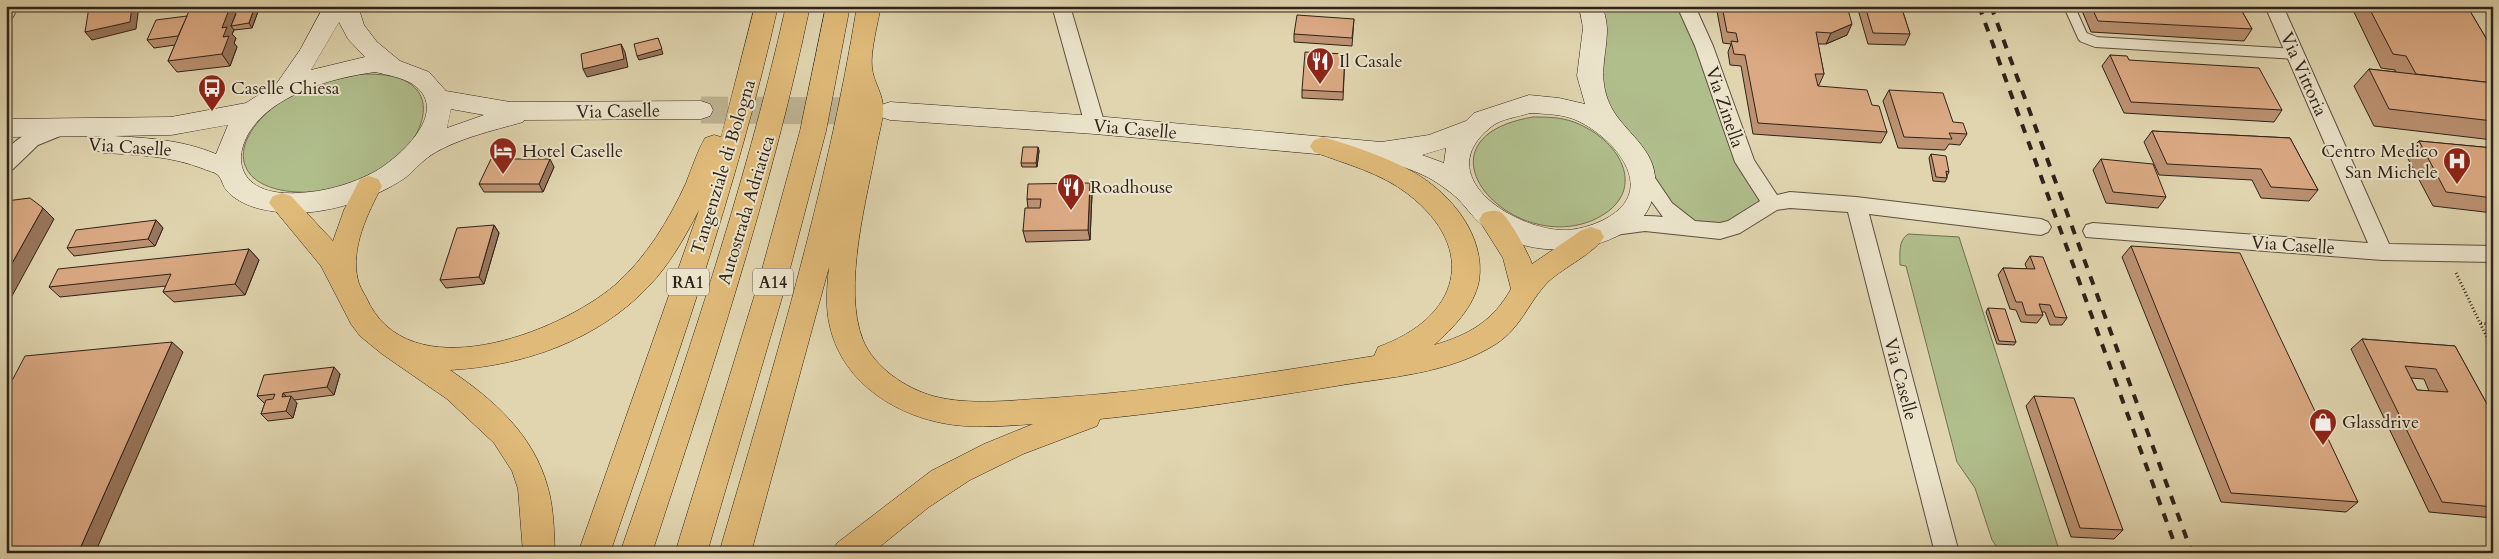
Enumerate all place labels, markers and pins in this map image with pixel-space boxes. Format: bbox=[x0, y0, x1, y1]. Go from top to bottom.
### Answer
restaurant icon: Il Casale bbox=[1305, 46, 1335, 85]
place label: Il Casale bbox=[1339, 49, 1403, 74]
bus stop icon: Caselle Chiesa bbox=[197, 73, 227, 112]
place label: Caselle Chiesa bbox=[231, 76, 340, 101]
hotel icon: Hotel Caselle bbox=[488, 136, 518, 175]
place label: Hotel Caselle bbox=[522, 139, 623, 164]
place label: Centro Medico San Michele bbox=[2321, 139, 2438, 185]
hospital icon: Centro Medico San Michele bbox=[2442, 146, 2472, 185]
restaurant icon: Roadhouse bbox=[1056, 172, 1086, 211]
place label: Roadhouse bbox=[1090, 175, 1173, 200]
shop icon: Glassdrive bbox=[2308, 407, 2338, 446]
place label: Glassdrive bbox=[2342, 410, 2419, 435]

